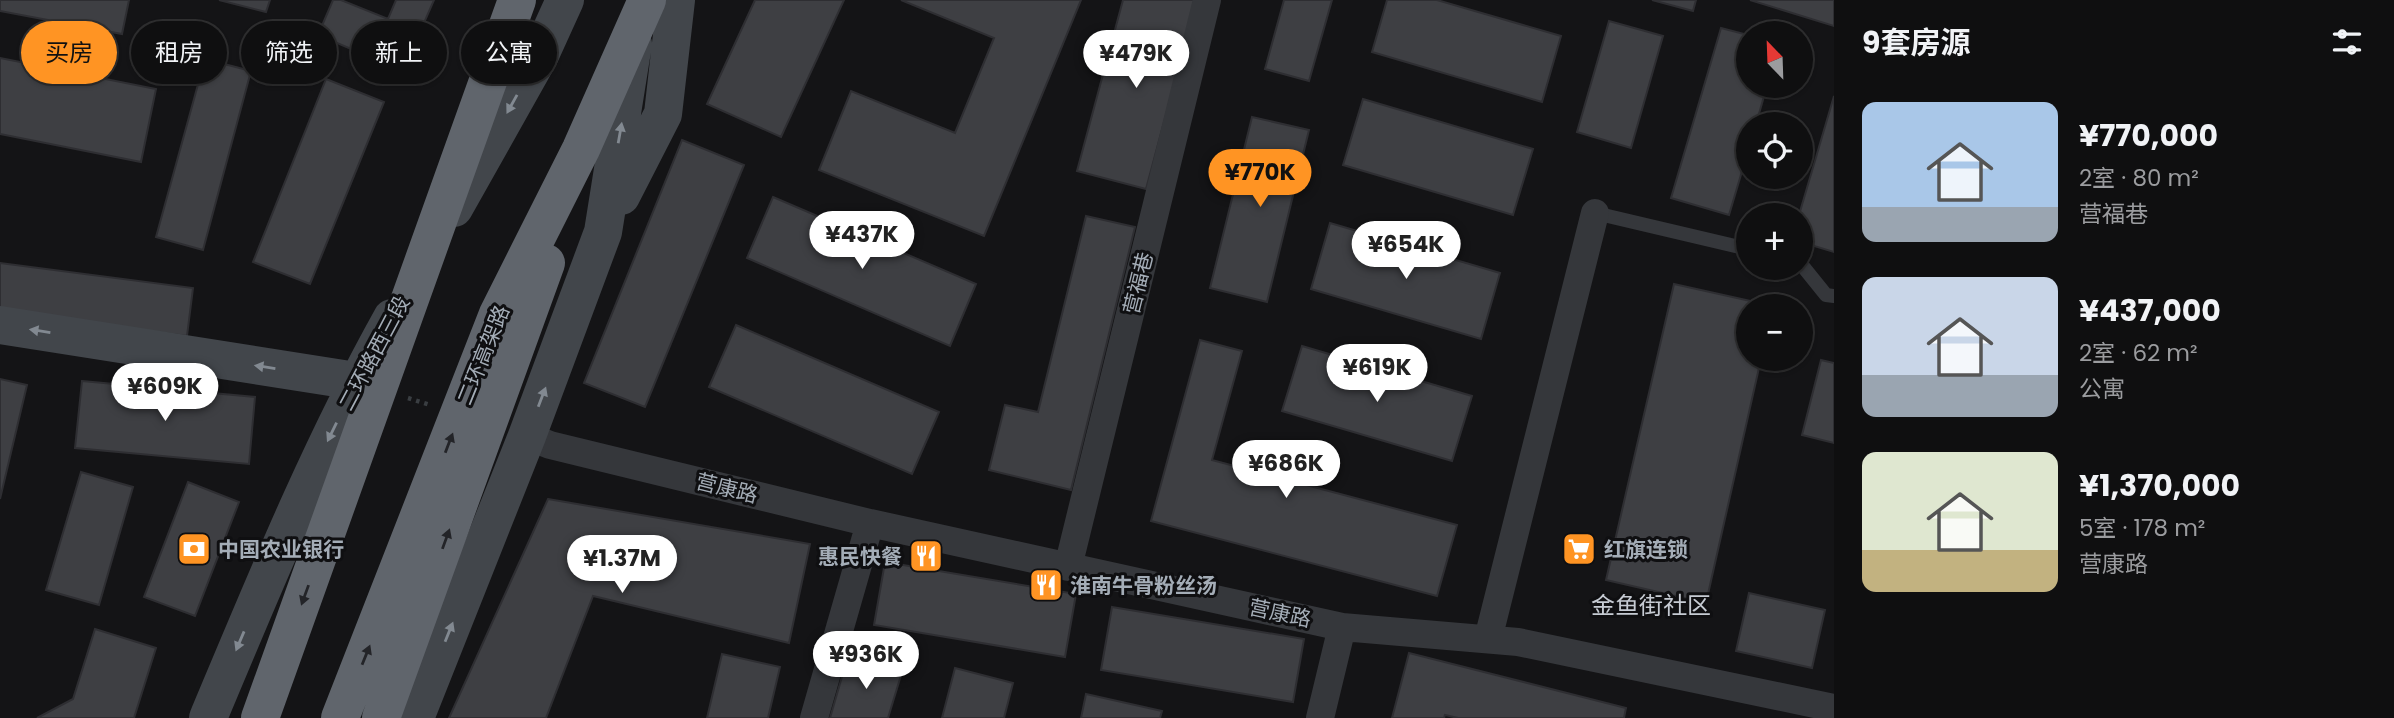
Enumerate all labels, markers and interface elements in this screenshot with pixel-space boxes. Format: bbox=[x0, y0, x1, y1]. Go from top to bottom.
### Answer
chip: 买房 bbox=[21, 21, 117, 84]
chip: 租房 bbox=[131, 21, 227, 84]
chip: 筛选 bbox=[241, 21, 337, 84]
chip: 新上 bbox=[351, 21, 447, 84]
chip: 公寓 bbox=[461, 21, 557, 84]
north arrow bbox=[1736, 21, 1813, 98]
map controls bbox=[1736, 21, 1813, 371]
text: 9套房源 bbox=[1862, 21, 1970, 64]
icon: filters bbox=[2328, 23, 2366, 61]
pin: ¥479K bbox=[1087, 31, 1185, 90]
text: ¥479K bbox=[1099, 37, 1173, 69]
one-way arrow bbox=[506, 95, 518, 114]
button: locate bbox=[1736, 112, 1813, 189]
text: ¥770,000 bbox=[2079, 114, 2218, 157]
one-way arrow bbox=[615, 122, 626, 144]
icon: home bbox=[1918, 130, 2002, 214]
pin: ¥770K bbox=[1211, 150, 1309, 209]
text: ¥770K bbox=[1224, 156, 1296, 188]
text: 2室 · 80 m² bbox=[2079, 162, 2199, 194]
text: 营福巷 bbox=[2079, 198, 2148, 230]
button: + bbox=[1736, 203, 1813, 280]
pin: ¥437K bbox=[813, 212, 911, 271]
text: ¥437K bbox=[825, 218, 899, 250]
pin: ¥654K bbox=[1357, 222, 1455, 281]
text: ¥654K bbox=[1368, 228, 1444, 260]
street label: 营福巷 bbox=[1116, 249, 1160, 317]
text: ¥437,000 bbox=[2079, 289, 2221, 332]
street label: 二环路西三段 bbox=[332, 291, 416, 415]
button: − bbox=[1736, 294, 1813, 371]
street label: 二环高架路 bbox=[450, 301, 516, 409]
icon: home bbox=[1918, 305, 2002, 389]
one-way arrow bbox=[29, 325, 51, 336]
text: 2室 · 62 m² bbox=[2079, 337, 2198, 369]
pin: ¥619K bbox=[1328, 344, 1426, 404]
text: ¥619K bbox=[1343, 351, 1411, 383]
one-way arrow bbox=[254, 361, 276, 372]
pin: ¥609K bbox=[116, 364, 214, 423]
text: ¥609K bbox=[127, 370, 203, 402]
text: 公寓 bbox=[2079, 373, 2125, 405]
one-way arrow bbox=[536, 387, 547, 408]
one-way arrow bbox=[326, 422, 337, 442]
one-way arrow bbox=[443, 432, 454, 453]
pin: ¥686K bbox=[1237, 440, 1335, 500]
text: ¥686K bbox=[1248, 447, 1324, 479]
text: ¥1,370,000 bbox=[2079, 464, 2240, 507]
street label: 营康路 bbox=[693, 466, 761, 510]
icon: home bbox=[1918, 480, 2002, 564]
text: 5室 · 178 m² bbox=[2079, 512, 2205, 544]
one-way arrow bbox=[441, 528, 452, 549]
bank icon: 中国农业银行 bbox=[175, 530, 213, 568]
supermarket icon: 红旗连锁 bbox=[1560, 530, 1598, 568]
place label: 中国农业银行 bbox=[218, 535, 344, 564]
place label: 红旗连锁 bbox=[1604, 535, 1688, 564]
pin: ¥1.37M bbox=[565, 536, 679, 595]
restaurant icon: 惠民快餐 bbox=[907, 537, 945, 575]
text: ¥1.37M bbox=[583, 542, 661, 574]
place label: 惠民快餐 bbox=[818, 542, 902, 571]
text: 营康路 bbox=[2079, 548, 2148, 580]
restaurant icon: 淮南牛骨粉丝汤 bbox=[1027, 566, 1065, 604]
place label: 淮南牛骨粉丝汤 bbox=[1070, 571, 1217, 600]
one-way arrow bbox=[299, 584, 310, 605]
district label: 金鱼街社区 bbox=[1591, 589, 1711, 622]
street label: 营康路 bbox=[1246, 592, 1314, 634]
one-way arrow bbox=[444, 621, 455, 642]
one-way arrow bbox=[235, 630, 246, 651]
pin: ¥936K bbox=[817, 632, 915, 691]
text: ¥936K bbox=[829, 638, 903, 670]
one-way arrow bbox=[361, 644, 372, 665]

